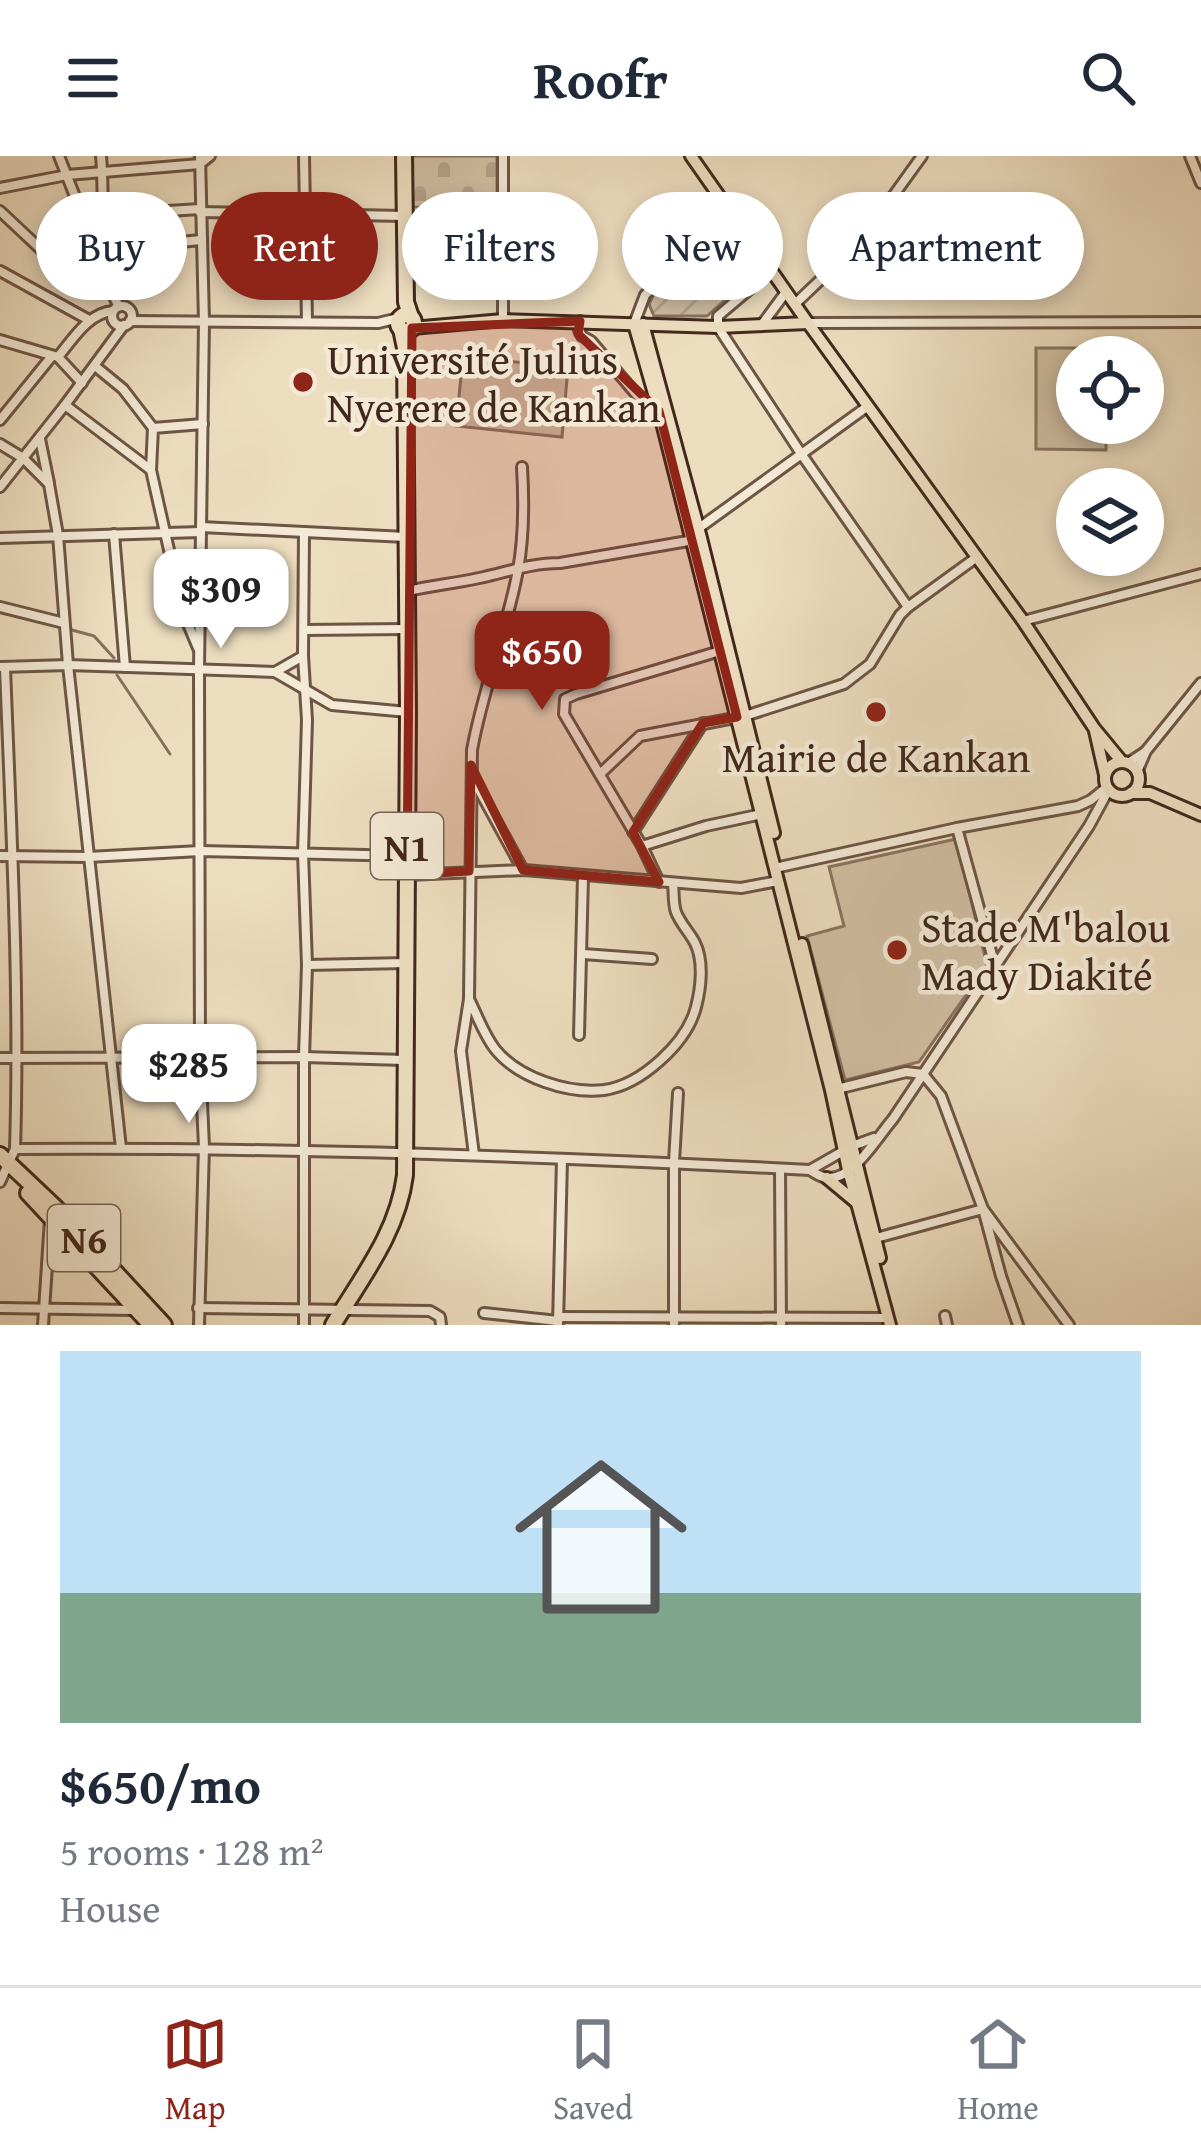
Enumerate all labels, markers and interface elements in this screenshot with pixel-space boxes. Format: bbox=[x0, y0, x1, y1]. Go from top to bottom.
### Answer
text: Roofr bbox=[533, 39, 668, 118]
icon: menu bbox=[60, 45, 126, 111]
icon: search bbox=[1075, 45, 1141, 111]
chip: Buy bbox=[36, 192, 187, 300]
chip: Rent bbox=[211, 192, 378, 300]
chip: Filters bbox=[402, 192, 598, 300]
chip: New bbox=[622, 192, 783, 300]
chip: Apartment bbox=[807, 192, 1084, 300]
place label: Université Julius Nyerere de Kankan bbox=[327, 328, 661, 437]
map controls bbox=[1056, 336, 1164, 576]
button: locate bbox=[1056, 336, 1164, 444]
marker: Université Julius Nyerere de Kankan bbox=[290, 369, 316, 395]
button: layers bbox=[1056, 468, 1164, 576]
pin: $309 bbox=[150, 549, 292, 651]
text: $309 bbox=[181, 559, 261, 616]
pin: $650 bbox=[471, 611, 613, 713]
text: $650 bbox=[502, 621, 582, 678]
marker: Mairie de Kankan bbox=[863, 699, 889, 725]
place label: Mairie de Kankan bbox=[722, 726, 1031, 787]
road number: N1 bbox=[371, 813, 443, 879]
place label: Stade M'balou Mady Diakité bbox=[921, 896, 1171, 1005]
marker: Stade M'balou Mady Diakité bbox=[884, 937, 910, 963]
pin: $285 bbox=[118, 1024, 260, 1126]
text: $285 bbox=[149, 1034, 229, 1091]
road number: N6 bbox=[48, 1205, 120, 1271]
icon: home bbox=[493, 1429, 709, 1645]
text: $650/mo bbox=[60, 1747, 261, 1822]
text: 5 rooms · 128 m² bbox=[60, 1822, 324, 1879]
text: House bbox=[60, 1879, 161, 1936]
tab: Map bbox=[162, 2011, 228, 2131]
tab: Saved bbox=[553, 2011, 633, 2131]
tab: Home bbox=[957, 2011, 1039, 2131]

